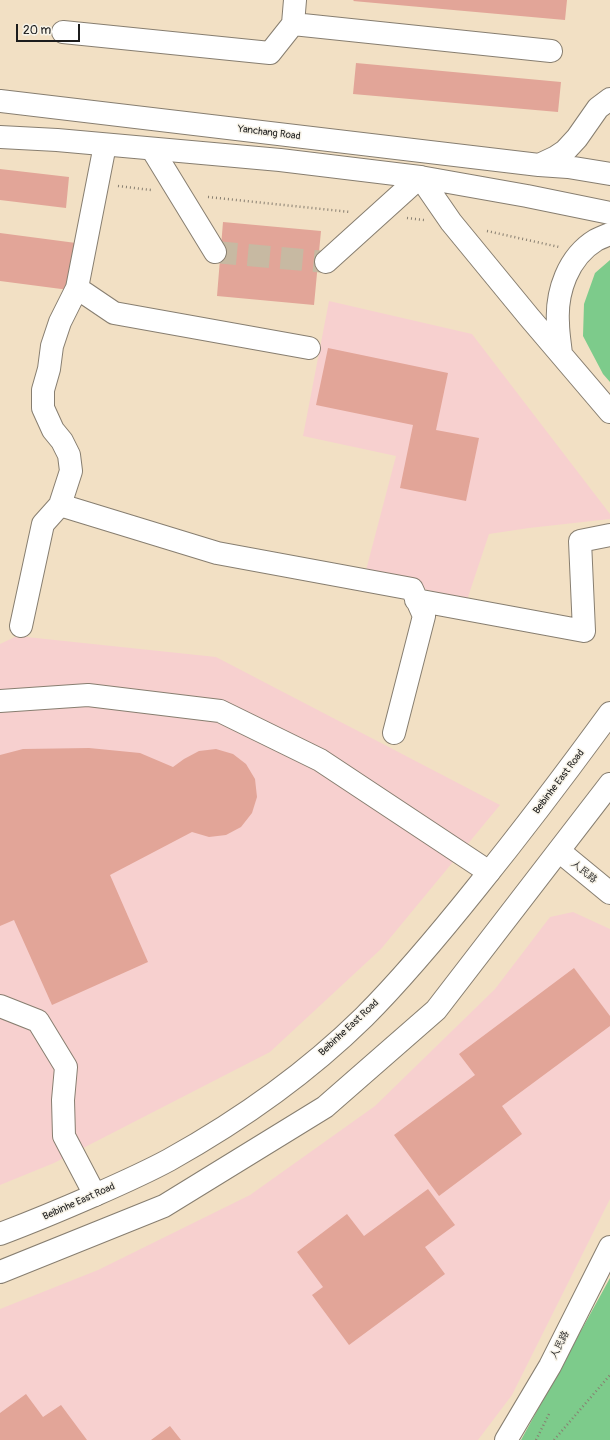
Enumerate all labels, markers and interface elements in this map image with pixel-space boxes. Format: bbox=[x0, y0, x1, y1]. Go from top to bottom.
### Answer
scale bar bbox=[18, 16, 82, 42]
text: 20 m bbox=[23, 23, 51, 38]
street label: Yanchang Road bbox=[237, 123, 301, 143]
street label: Beibinhe East Road bbox=[531, 747, 587, 817]
street label: 人民路 bbox=[569, 858, 599, 886]
street label: Beibinhe East Road bbox=[317, 997, 381, 1059]
street label: Beibinhe East Road bbox=[41, 1181, 117, 1223]
street label: 人民路 bbox=[548, 1329, 572, 1361]

